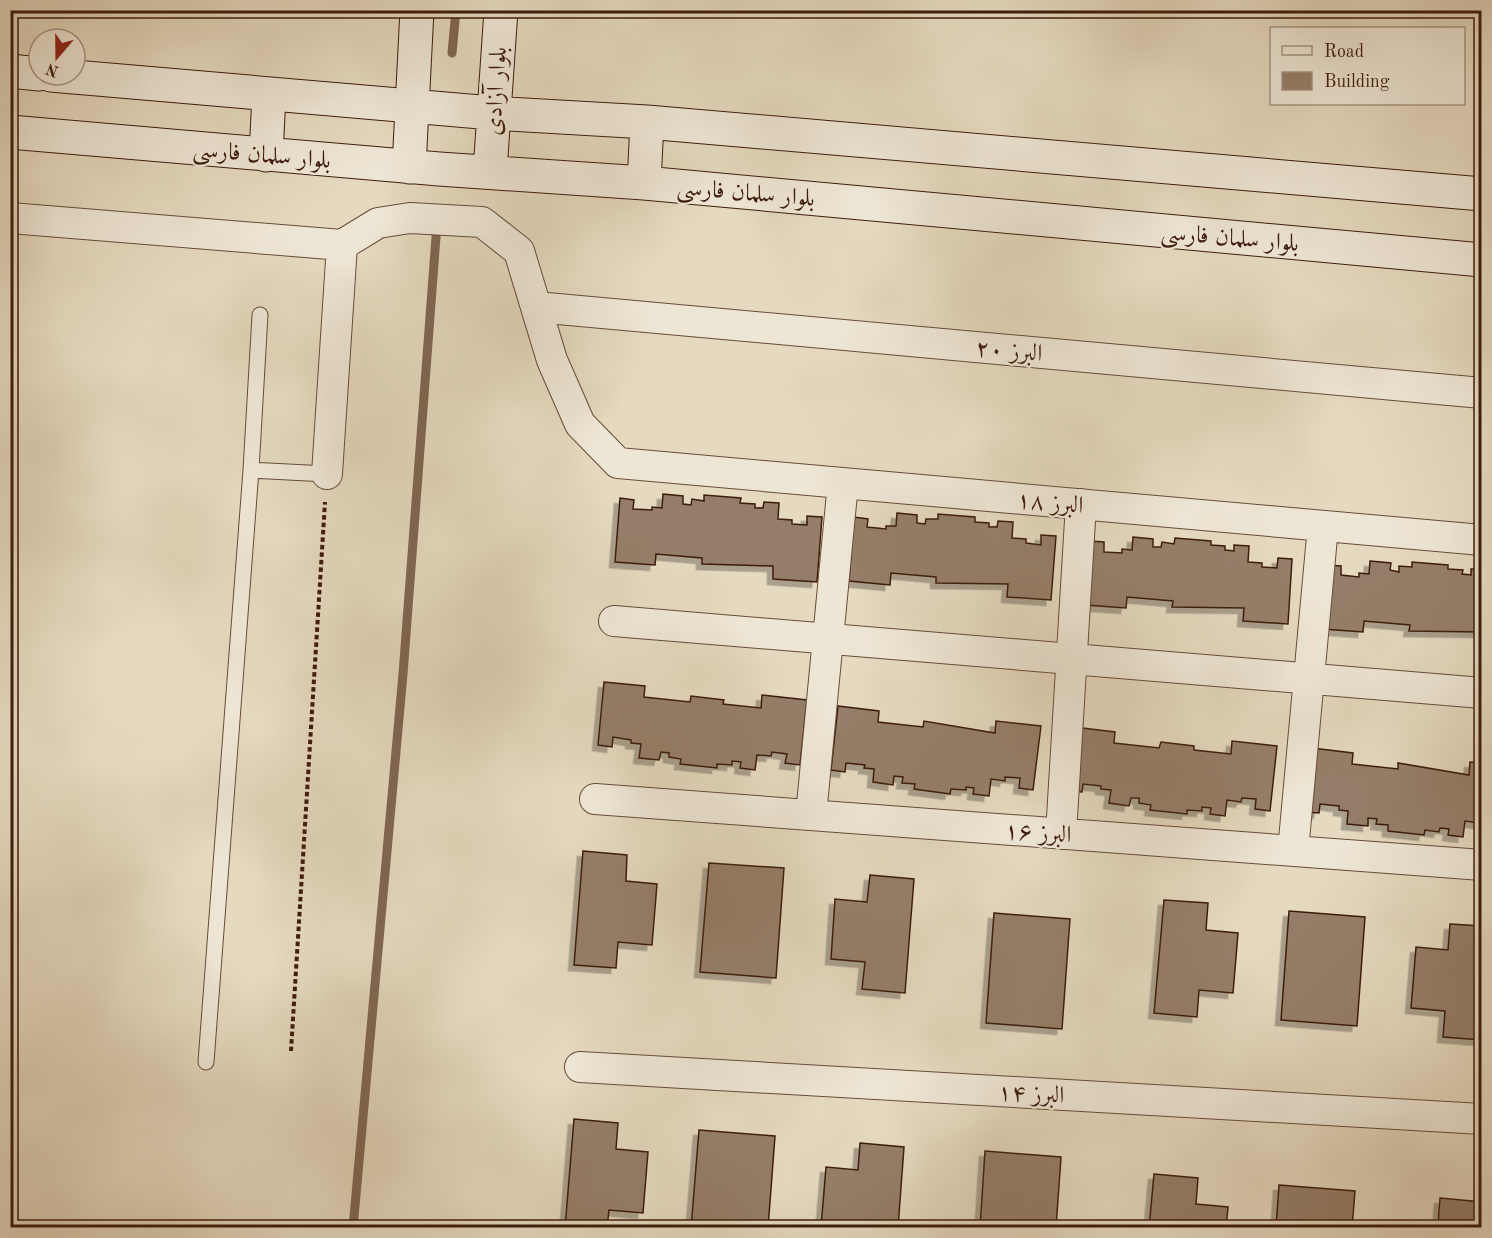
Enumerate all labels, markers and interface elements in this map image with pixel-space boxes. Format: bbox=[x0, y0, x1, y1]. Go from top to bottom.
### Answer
north arrow bbox=[27, 27, 87, 87]
legend bbox=[1270, 27, 1465, 105]
text: Road bbox=[1324, 43, 1364, 61]
street label: بلوار آزادی bbox=[478, 46, 513, 136]
text: N bbox=[43, 59, 61, 79]
text: Building bbox=[1324, 73, 1390, 91]
street label: بلوار سلمان فارسی bbox=[191, 138, 332, 177]
street label: بلوار سلمان فارسی bbox=[675, 176, 816, 215]
street label: بلوار سلمان فارسی bbox=[1159, 221, 1300, 260]
street label: البرز ۲۰ bbox=[974, 337, 1043, 368]
street label: البرز ۱۸ bbox=[1015, 489, 1084, 520]
street label: البرز ۱۶ bbox=[1004, 820, 1072, 849]
street label: البرز ۱۴ bbox=[997, 1081, 1065, 1110]

